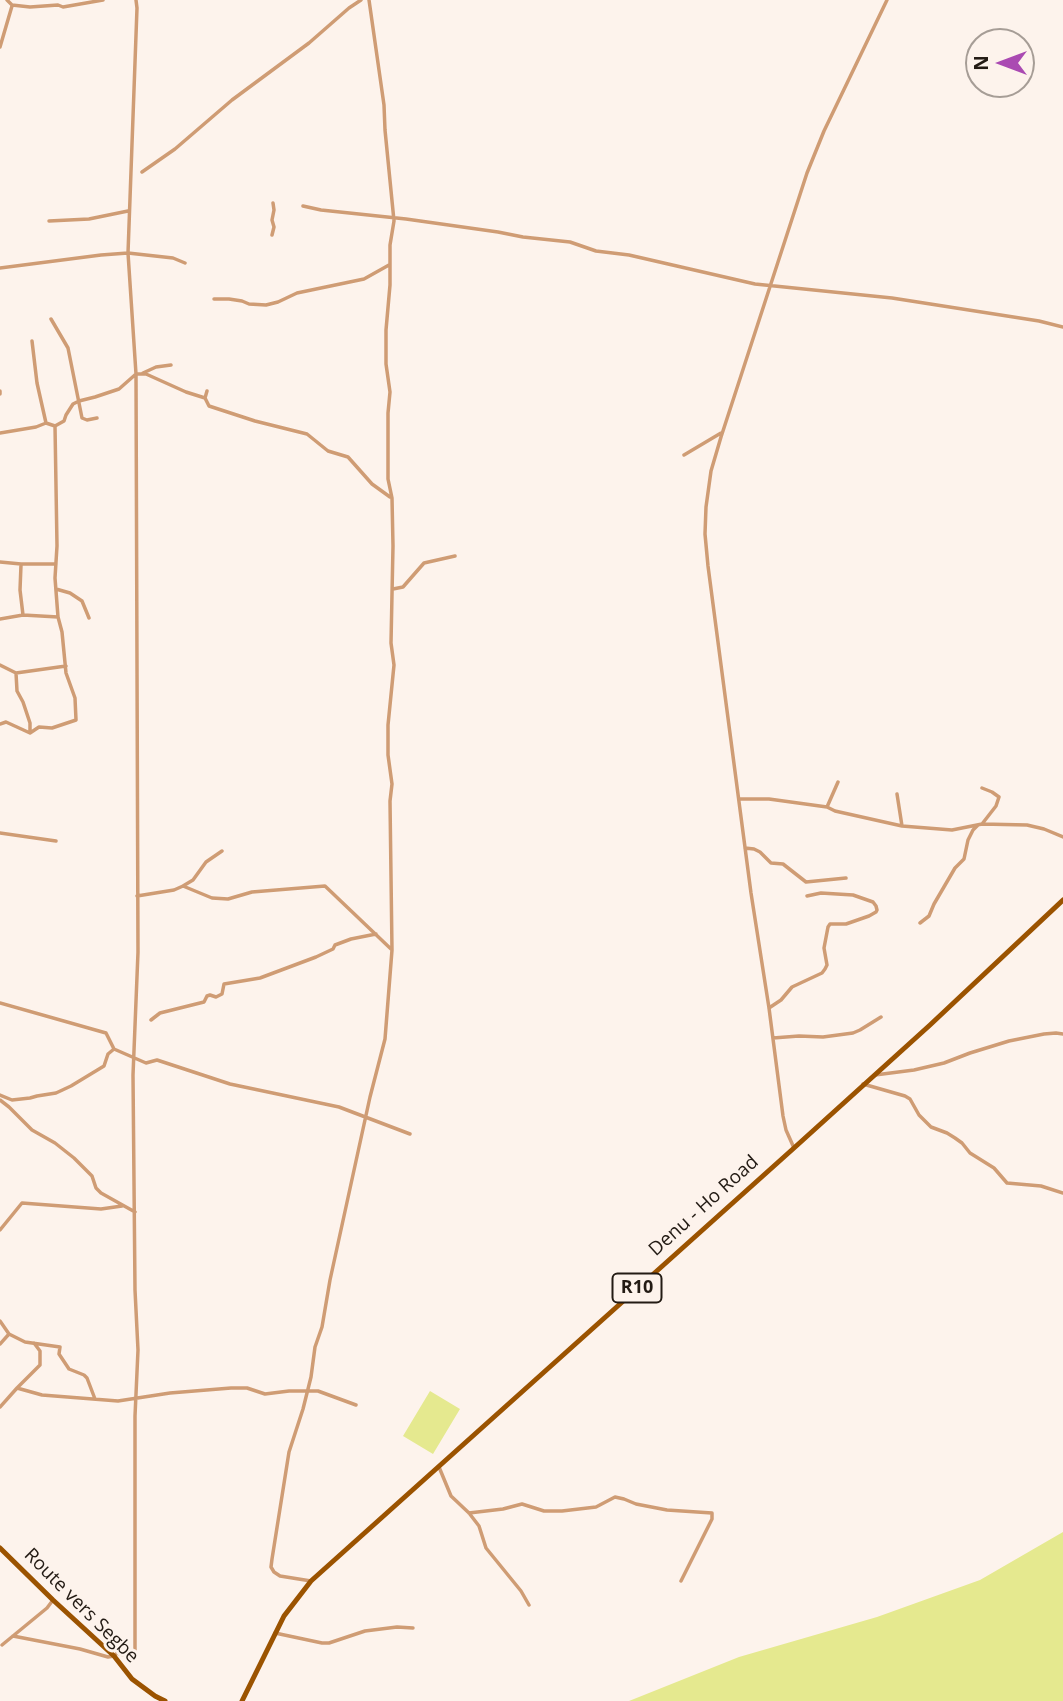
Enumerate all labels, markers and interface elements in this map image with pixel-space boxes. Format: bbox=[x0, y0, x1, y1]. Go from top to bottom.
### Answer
north arrow bbox=[965, 28, 1035, 98]
text: N bbox=[968, 55, 994, 71]
street label: Denu - Ho Road bbox=[645, 1151, 763, 1261]
road number: R10 bbox=[612, 1274, 662, 1302]
street label: Route vers Segbe bbox=[19, 1544, 143, 1668]

